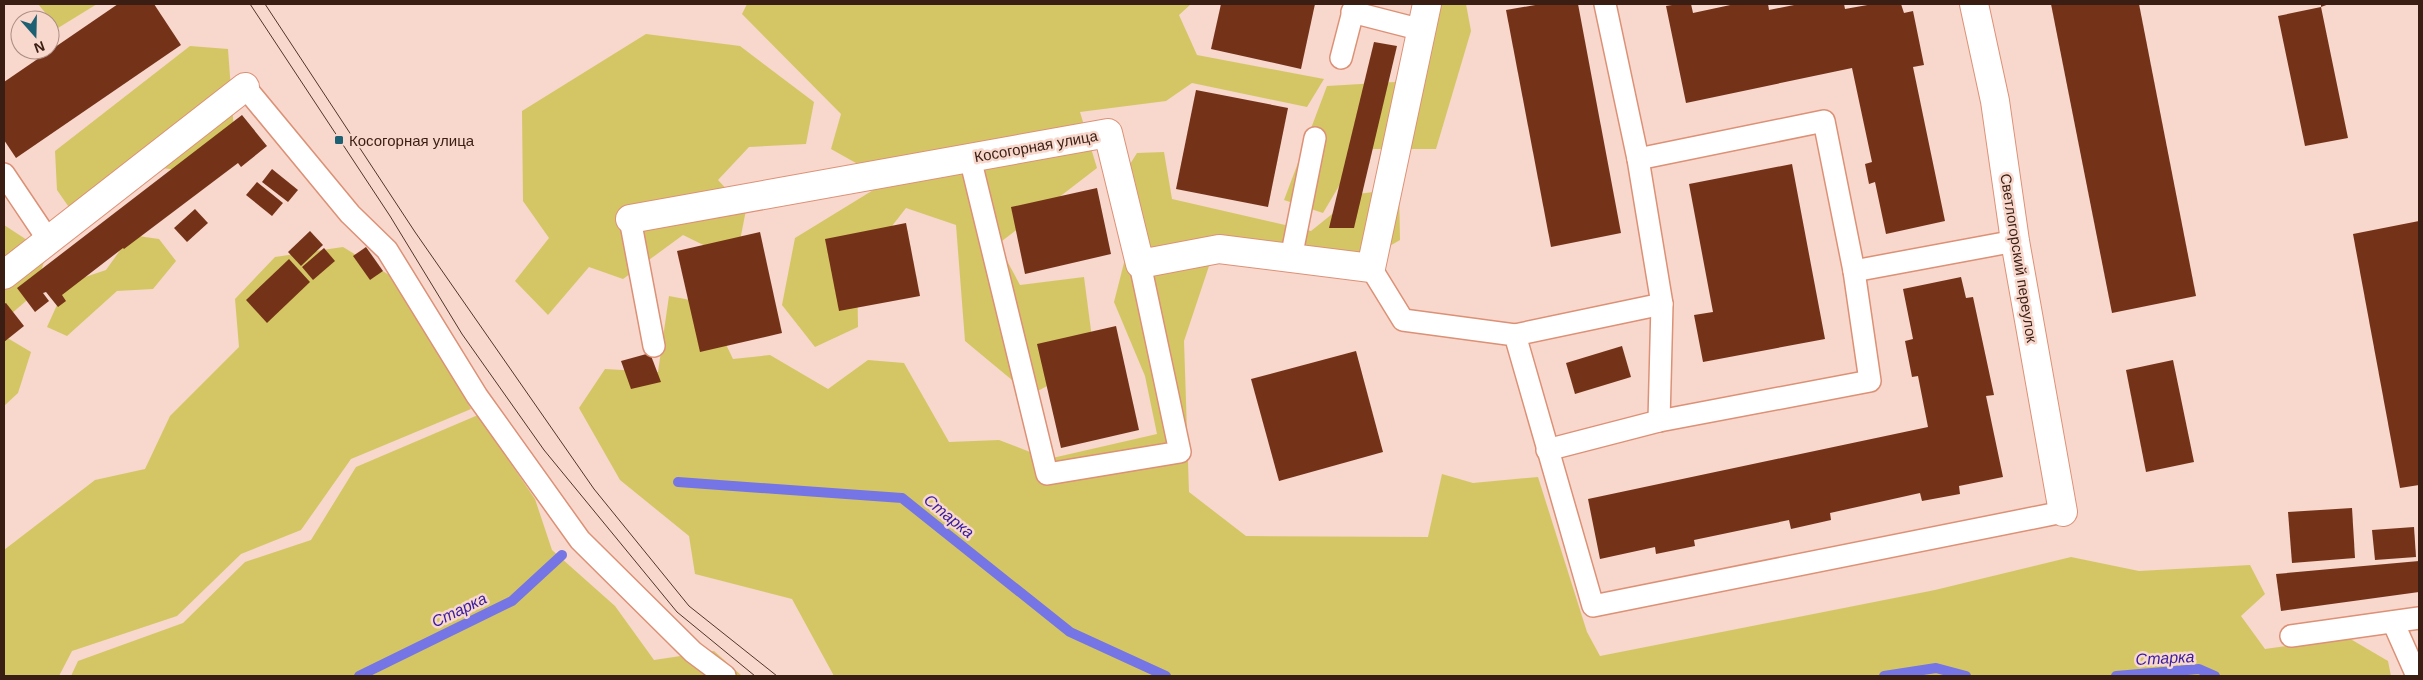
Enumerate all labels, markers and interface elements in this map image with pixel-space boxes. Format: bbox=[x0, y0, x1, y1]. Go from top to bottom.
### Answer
north arrow bbox=[10, 10, 60, 60]
text: N bbox=[32, 38, 47, 56]
street label: Косогорная улица bbox=[973, 127, 1100, 165]
place label: Косогорная улица bbox=[349, 132, 475, 149]
marker: Косогорная улица bbox=[333, 134, 345, 146]
street label: Светлогорский переулок bbox=[1997, 172, 2041, 344]
water label: Старка bbox=[921, 491, 977, 541]
water label: Старка bbox=[429, 589, 489, 631]
water label: Старка bbox=[2135, 648, 2195, 668]

